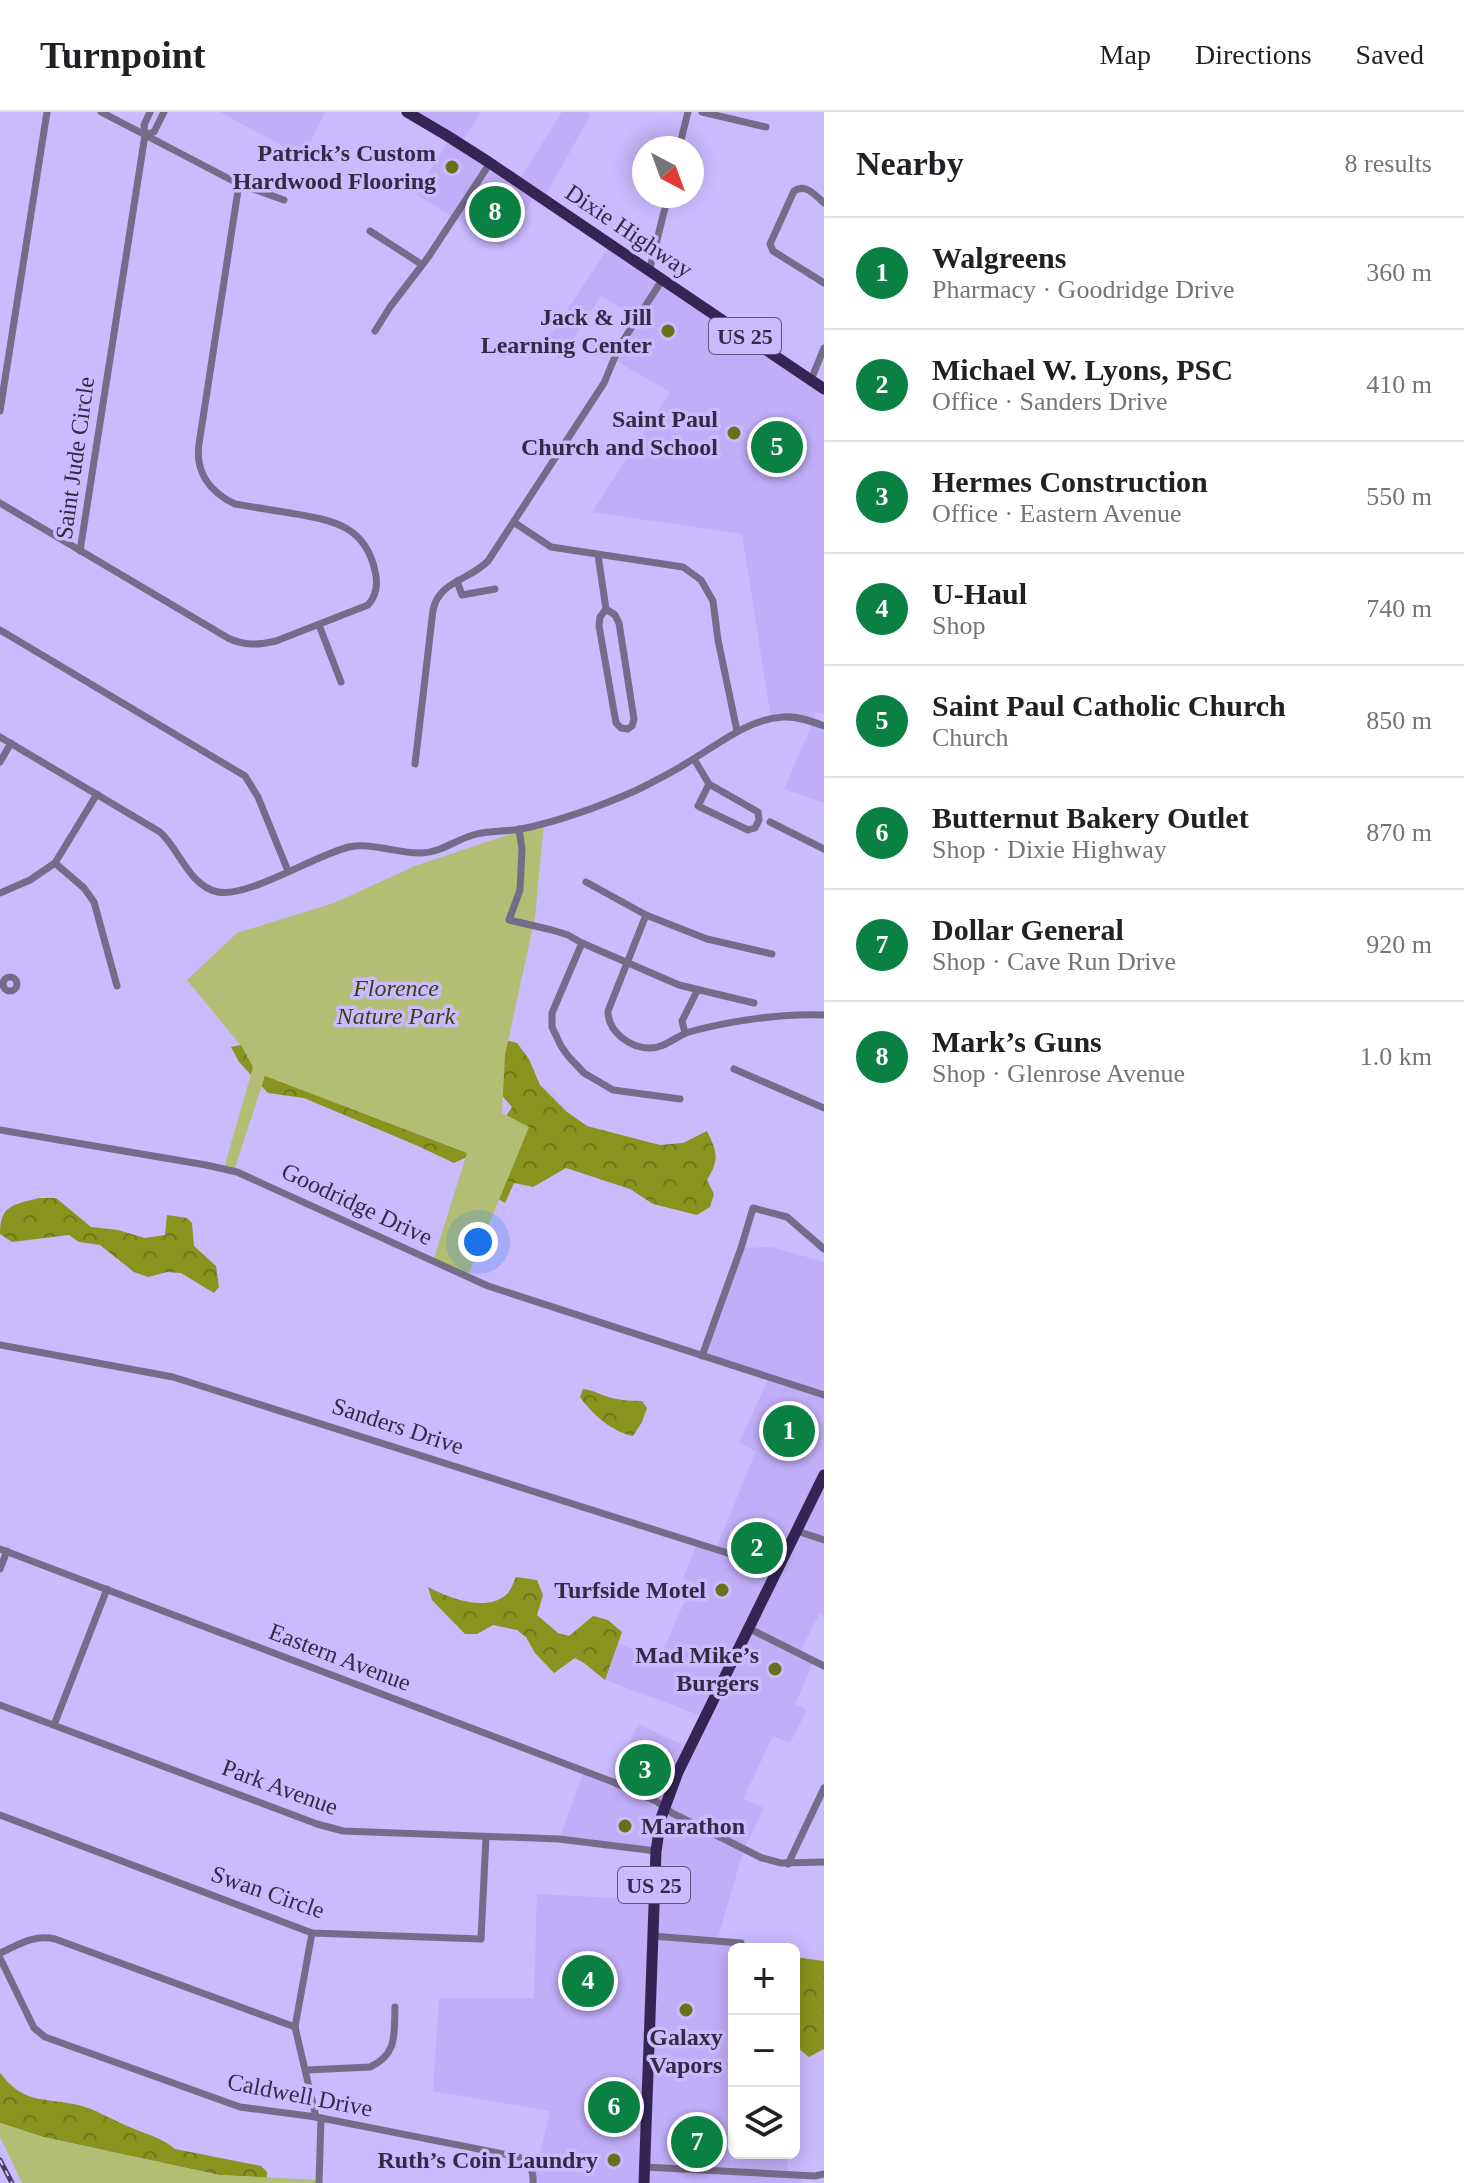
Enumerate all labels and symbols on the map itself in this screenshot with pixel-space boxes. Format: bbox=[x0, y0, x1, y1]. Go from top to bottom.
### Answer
north arrow bbox=[632, 136, 704, 208]
place label: Patrick’s Custom Hardwood Flooring bbox=[233, 140, 436, 194]
marker: Patrick’s Custom Hardwood Flooring bbox=[443, 158, 461, 176]
street label: Dixie Highway bbox=[561, 179, 697, 283]
pin: 8 bbox=[469, 182, 521, 242]
place label: Jack & Jill Learning Center bbox=[481, 304, 652, 358]
road number: US 25 bbox=[709, 318, 781, 354]
marker: Jack & Jill Learning Center bbox=[659, 322, 677, 340]
street label: Saint Jude Circle bbox=[51, 375, 99, 541]
place label: Saint Paul Church and School bbox=[521, 406, 718, 460]
pin: 5 bbox=[751, 417, 803, 477]
marker: Saint Paul Church and School bbox=[725, 424, 743, 442]
park label: Florence Nature Park bbox=[336, 975, 456, 1029]
street label: Goodridge Drive bbox=[278, 1158, 436, 1250]
your location bbox=[458, 1222, 498, 1262]
street label: Sanders Drive bbox=[329, 1393, 467, 1459]
pin: 1 bbox=[763, 1401, 815, 1461]
pin: 2 bbox=[731, 1518, 783, 1578]
place label: Turfside Motel bbox=[554, 1577, 706, 1603]
marker: Turfside Motel bbox=[713, 1581, 731, 1599]
street label: Eastern Avenue bbox=[266, 1618, 414, 1696]
place label: Mad Mike’s Burgers bbox=[635, 1642, 759, 1696]
marker: Mad Mike’s Burgers bbox=[766, 1660, 784, 1678]
pin: 3 bbox=[619, 1740, 671, 1800]
street label: Park Avenue bbox=[218, 1754, 342, 1820]
place label: Marathon bbox=[641, 1813, 745, 1839]
marker: Marathon bbox=[616, 1817, 634, 1835]
street label: Swan Circle bbox=[208, 1861, 328, 1923]
road number: US 25 bbox=[618, 1867, 690, 1903]
pin: 4 bbox=[562, 1951, 614, 2011]
marker: Galaxy Vapors bbox=[677, 2001, 695, 2019]
place label: Galaxy Vapors bbox=[649, 2024, 723, 2078]
street label: Caldwell Drive bbox=[225, 2068, 375, 2122]
pin: 6 bbox=[588, 2077, 640, 2137]
pin: 7 bbox=[671, 2112, 723, 2172]
place label: Ruth’s Coin Laundry bbox=[377, 2147, 598, 2173]
marker: Ruth’s Coin Laundry bbox=[605, 2151, 623, 2169]

